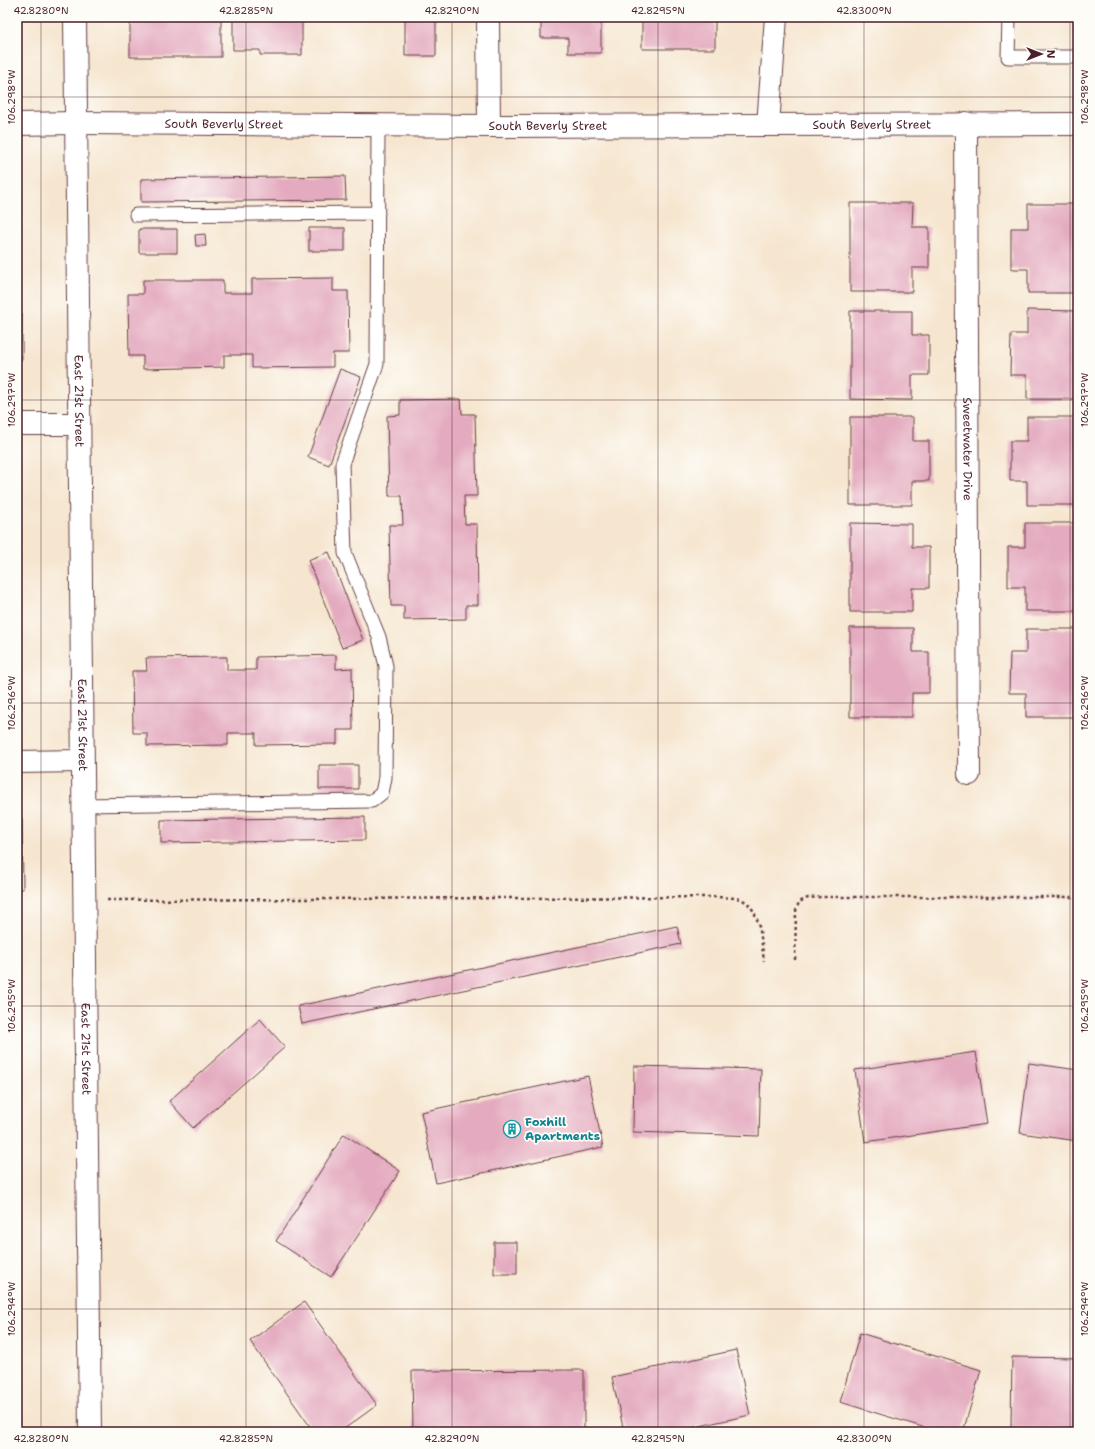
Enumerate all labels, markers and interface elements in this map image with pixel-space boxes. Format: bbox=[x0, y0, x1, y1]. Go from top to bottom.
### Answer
text: 42.8280°N bbox=[13, 4, 69, 17]
text: 42.8285°N bbox=[219, 4, 273, 17]
text: 42.8290°N bbox=[425, 4, 479, 17]
text: 42.8295°N bbox=[631, 4, 685, 17]
text: 42.8300°N bbox=[836, 4, 892, 17]
north arrow bbox=[1021, 34, 1061, 74]
text: N bbox=[1043, 50, 1058, 59]
text: 106.298°W bbox=[5, 69, 18, 124]
text: 106.298°W bbox=[1078, 69, 1091, 124]
street label: South Beverly Street bbox=[165, 116, 283, 133]
street label: South Beverly Street bbox=[813, 116, 931, 133]
street label: South Beverly Street bbox=[489, 118, 607, 134]
street label: East 21st Street bbox=[71, 355, 88, 447]
text: 106.297°W bbox=[5, 372, 18, 427]
text: 106.297°W bbox=[1078, 372, 1091, 427]
street label: Sweetwater Drive bbox=[959, 397, 976, 501]
text: 106.296°W bbox=[5, 675, 18, 730]
text: 106.296°W bbox=[1078, 675, 1091, 730]
street label: East 21st Street bbox=[74, 679, 91, 771]
text: 106.295°W bbox=[5, 979, 18, 1033]
text: 106.295°W bbox=[1078, 979, 1091, 1033]
street label: East 21st Street bbox=[77, 1003, 94, 1095]
place label: Foxhill Apartments bbox=[525, 1114, 600, 1144]
building icon: Foxhill Apartments bbox=[502, 1119, 522, 1139]
text: 106.294°W bbox=[5, 1281, 18, 1336]
text: 106.294°W bbox=[1078, 1281, 1091, 1336]
text: 42.8280°N bbox=[13, 1432, 69, 1445]
text: 42.8285°N bbox=[219, 1432, 273, 1445]
text: 42.8290°N bbox=[425, 1432, 479, 1445]
text: 42.8295°N bbox=[631, 1432, 685, 1445]
text: 42.8300°N bbox=[836, 1432, 892, 1445]

